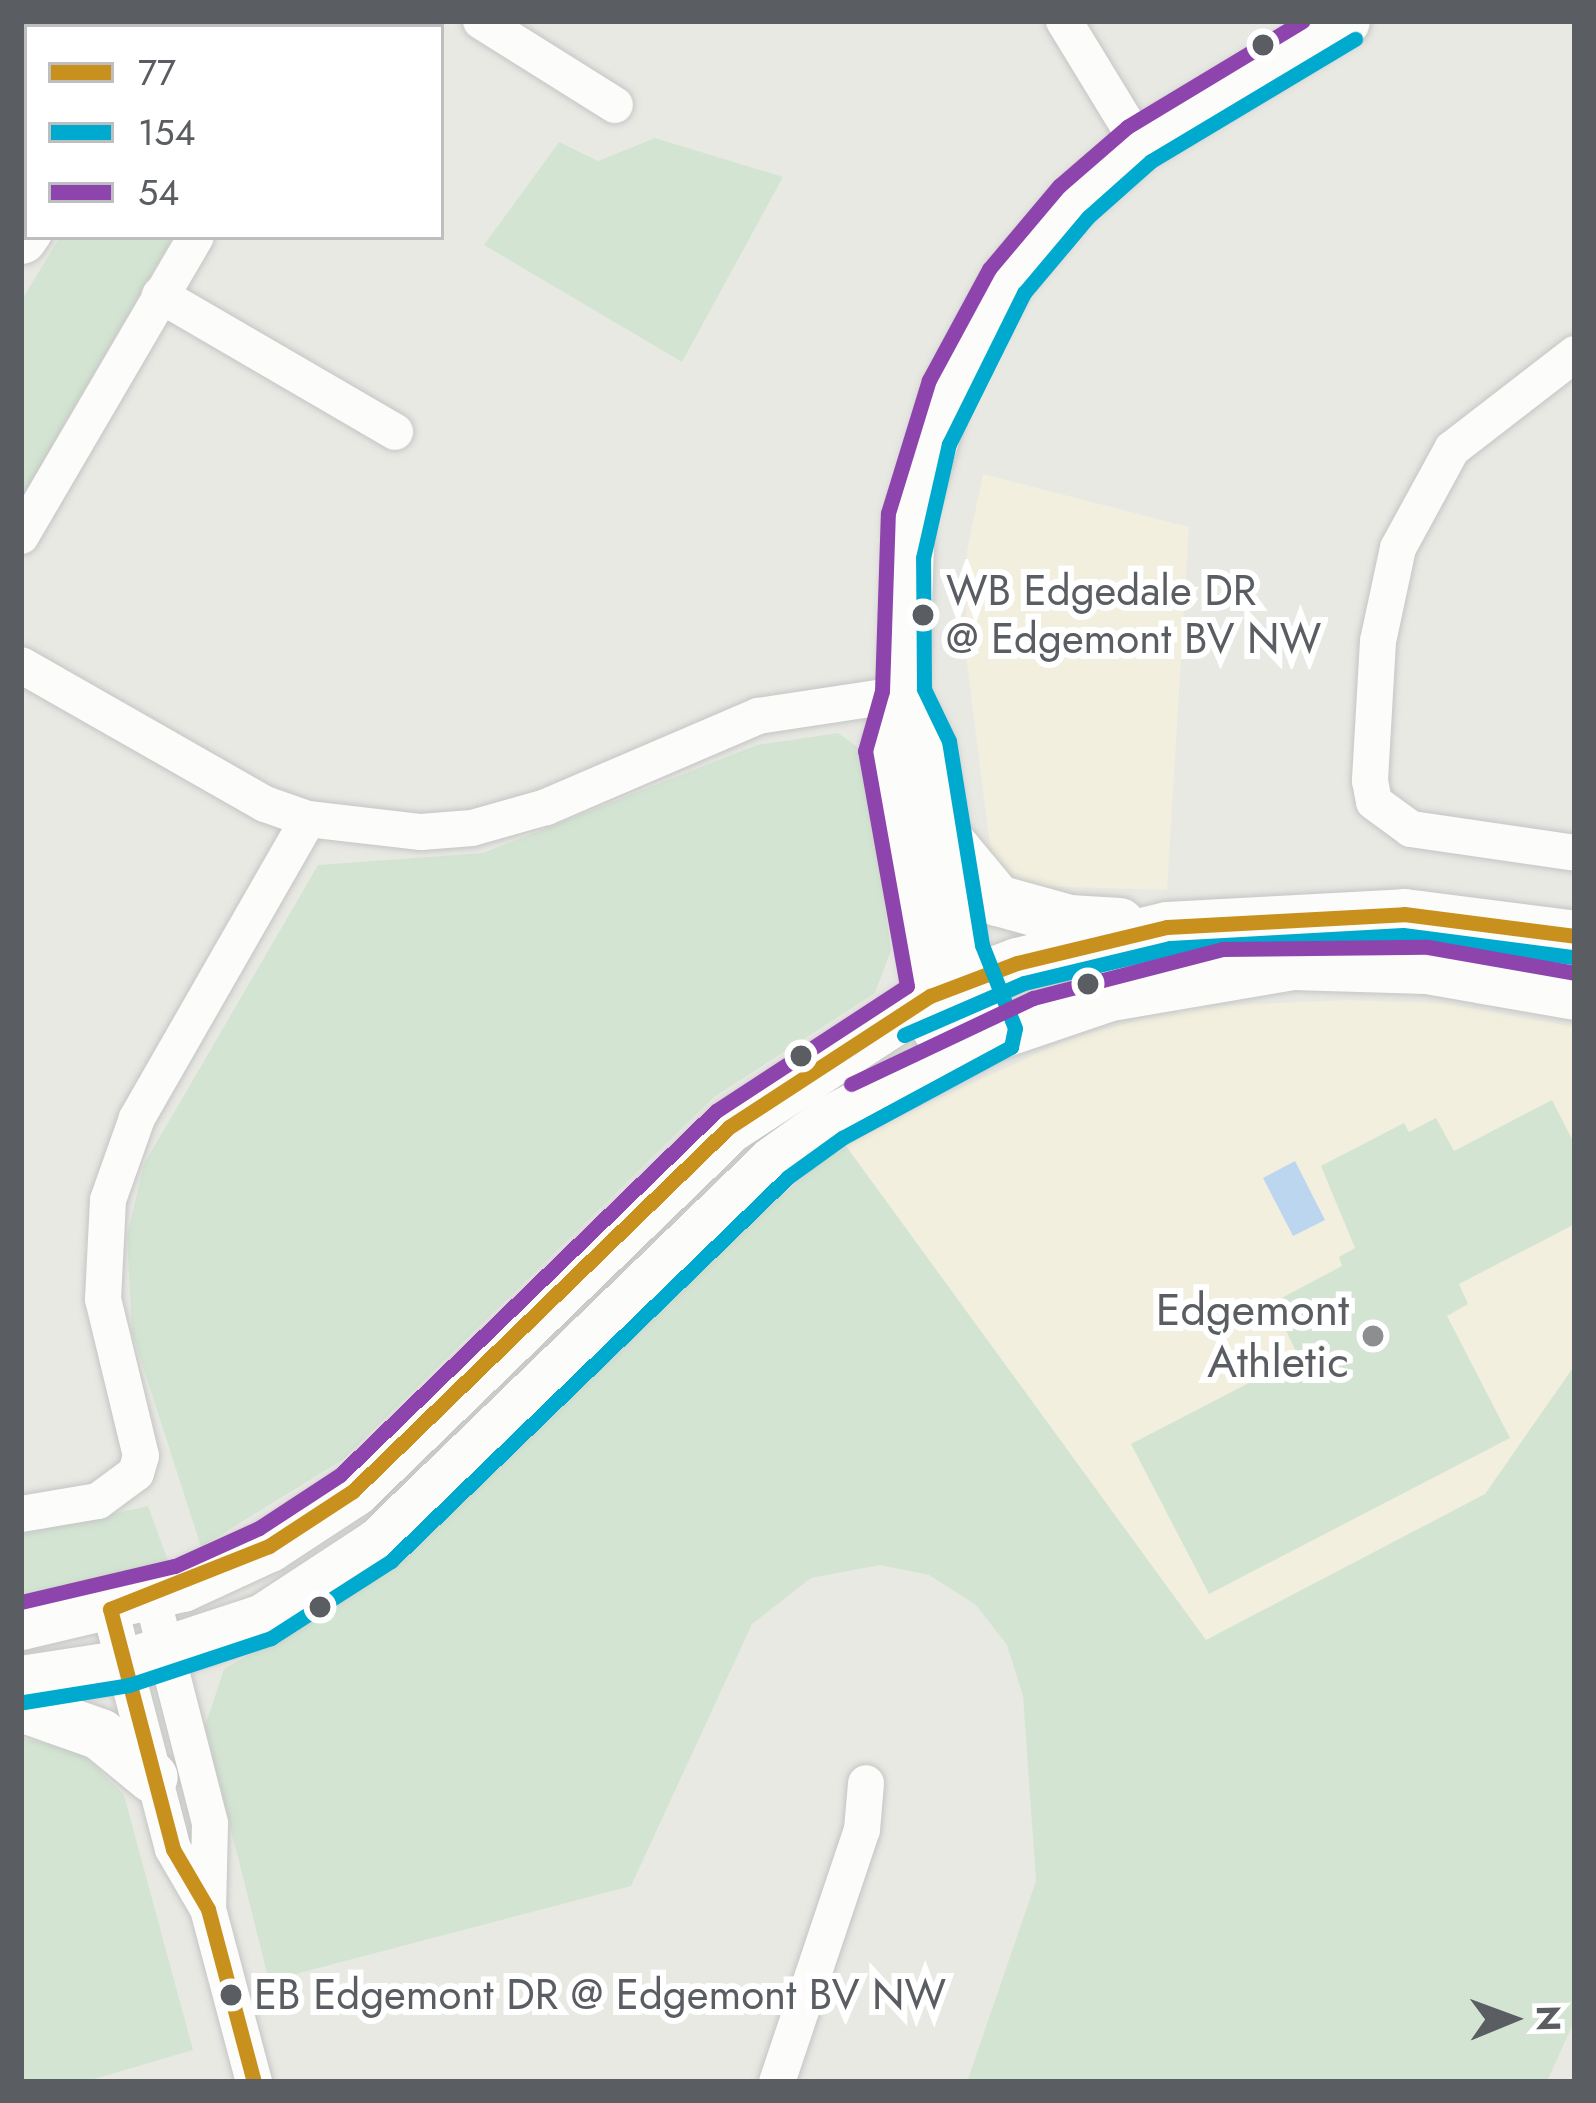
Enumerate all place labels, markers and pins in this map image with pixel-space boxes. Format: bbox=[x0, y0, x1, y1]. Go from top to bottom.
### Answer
unlabelled marker bbox=[1252, 34, 1274, 56]
place label: WB Edgedale DR @ Edgemont BV NW bbox=[946, 566, 1321, 664]
marker: WB Edgedale DR @ Edgemont BV NW bbox=[912, 604, 934, 626]
unlabelled marker bbox=[1077, 973, 1099, 995]
unlabelled marker bbox=[790, 1045, 812, 1067]
place label: Edgemont Athletic bbox=[1156, 1283, 1349, 1389]
marker: Edgemont Athletic bbox=[1360, 1323, 1386, 1349]
unlabelled marker bbox=[309, 1596, 331, 1618]
place label: EB Edgemont DR @ Edgemont BV NW bbox=[254, 1970, 946, 2020]
marker: EB Edgemont DR @ Edgemont BV NW bbox=[220, 1984, 242, 2006]

